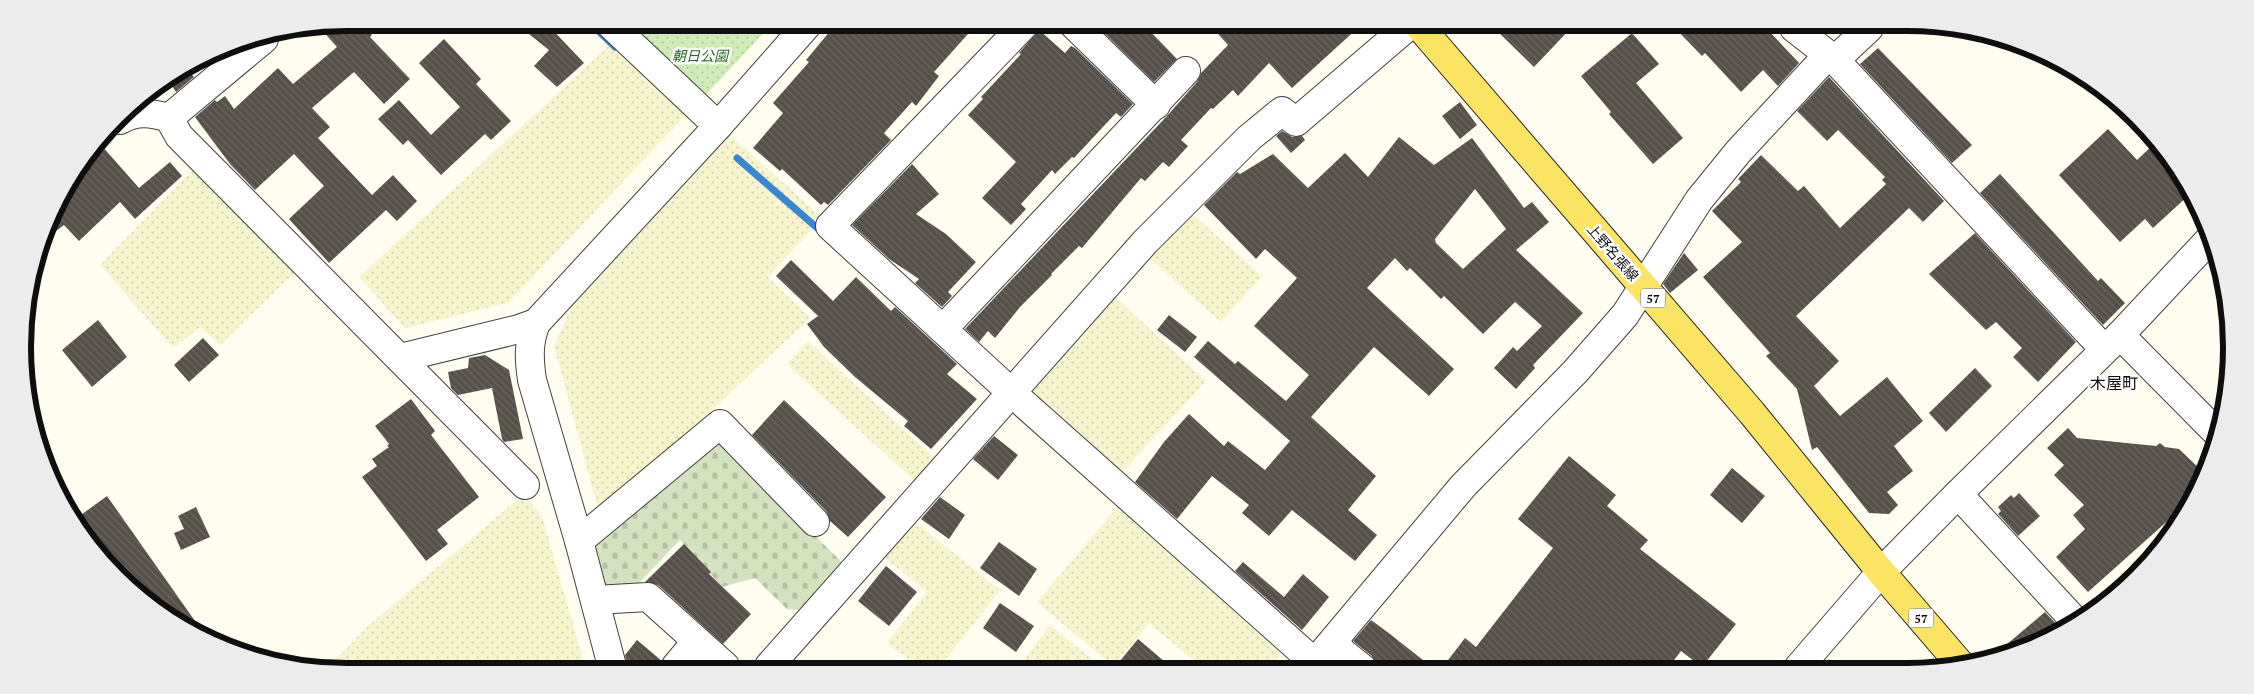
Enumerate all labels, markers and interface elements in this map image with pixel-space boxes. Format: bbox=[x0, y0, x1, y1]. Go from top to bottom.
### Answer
park label: 朝日公園 bbox=[672, 46, 730, 65]
street label: 上野名張線 bbox=[1583, 219, 1643, 285]
road number: 57 bbox=[1640, 288, 1666, 308]
district label: 木屋町 bbox=[2090, 372, 2138, 394]
road number: 57 bbox=[1908, 608, 1934, 628]

